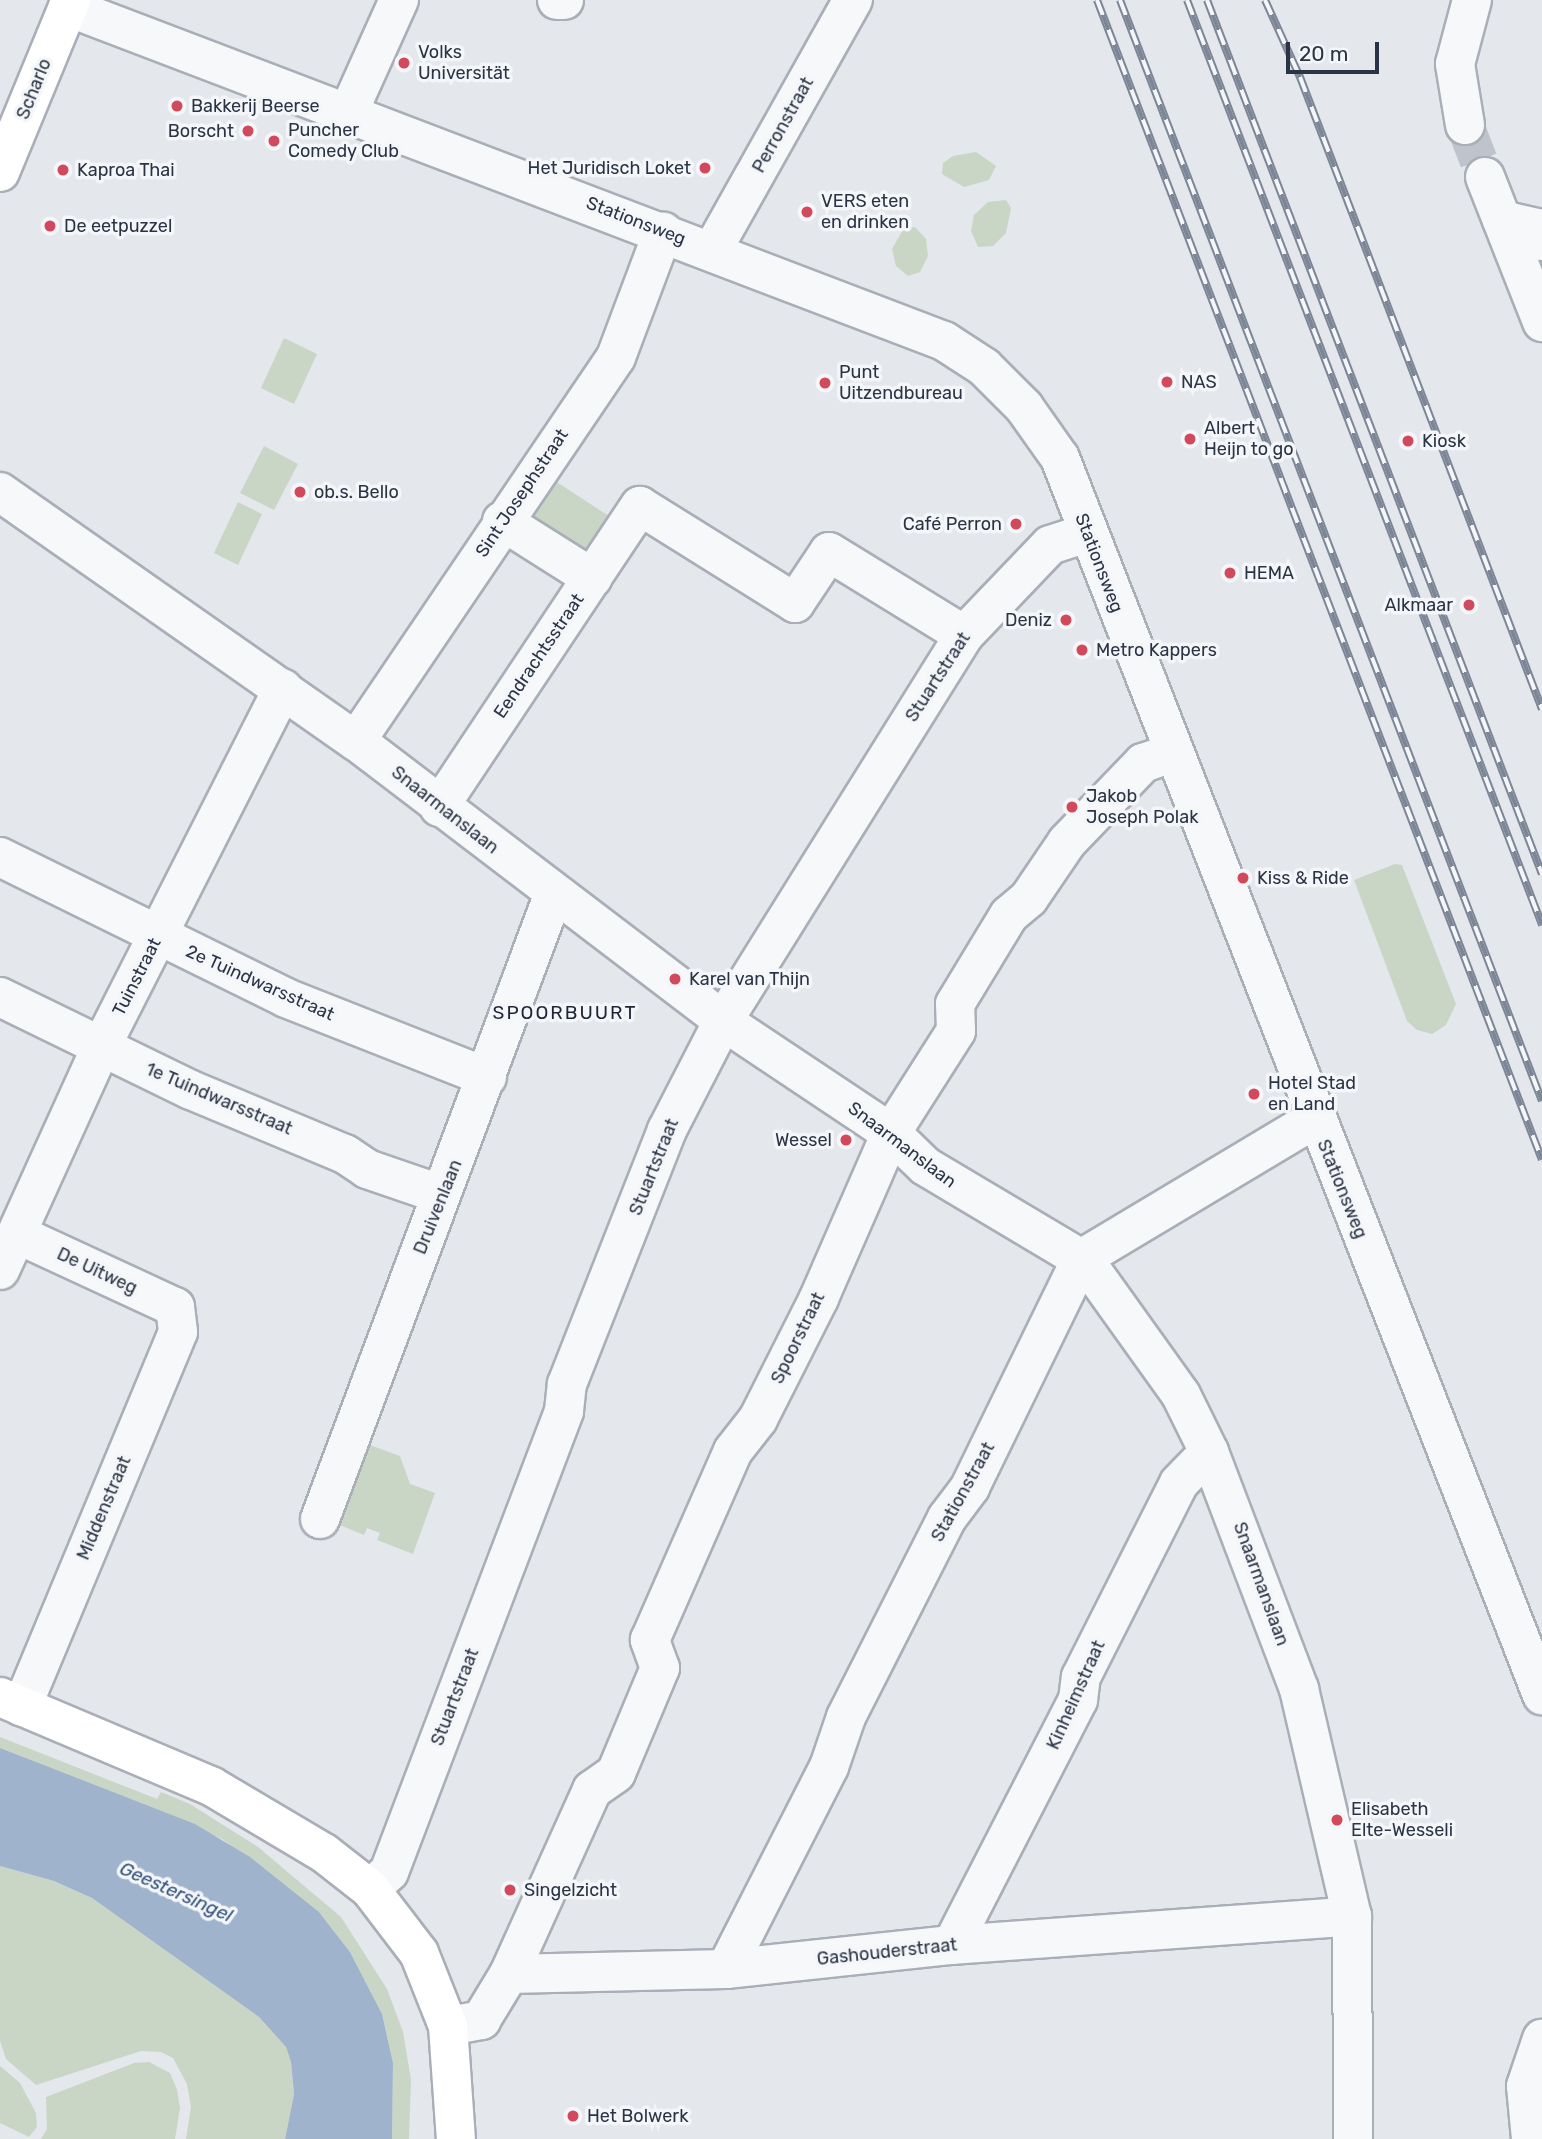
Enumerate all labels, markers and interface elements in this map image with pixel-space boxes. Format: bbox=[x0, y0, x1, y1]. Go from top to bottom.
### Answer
scale bar bbox=[1290, 28, 1383, 72]
text: 20 m bbox=[1299, 41, 1348, 66]
place label: Volks Universität bbox=[418, 42, 510, 84]
street label: Scharlo bbox=[12, 55, 56, 123]
marker: Volks Universität bbox=[396, 55, 412, 71]
street label: Perronstraat bbox=[748, 73, 818, 177]
place label: Bakkerij Beerse bbox=[191, 95, 320, 117]
marker: Bakkerij Beerse bbox=[169, 98, 185, 114]
place label: Borscht bbox=[168, 120, 234, 142]
place label: Puncher Comedy Club bbox=[288, 120, 399, 162]
marker: Borscht bbox=[240, 123, 256, 139]
marker: Puncher Comedy Club bbox=[266, 133, 282, 149]
place label: Het Juridisch Loket bbox=[528, 157, 691, 179]
place label: Kaproa Thai bbox=[77, 159, 175, 181]
marker: Het Juridisch Loket bbox=[697, 160, 713, 176]
marker: Kaproa Thai bbox=[55, 162, 71, 178]
place label: VERS eten en drinken bbox=[821, 191, 909, 234]
street label: Stationsweg bbox=[583, 192, 689, 250]
marker: VERS eten en drinken bbox=[799, 204, 815, 220]
place label: De eetpuzzel bbox=[64, 215, 172, 237]
marker: De eetpuzzel bbox=[42, 218, 58, 234]
place label: Punt Uitzendbureau bbox=[839, 362, 963, 404]
place label: NAS bbox=[1181, 371, 1217, 393]
marker: NAS bbox=[1159, 374, 1175, 390]
marker: Punt Uitzendbureau bbox=[817, 375, 833, 391]
place label: Albert Heijn to go bbox=[1204, 418, 1294, 460]
street label: Sint Josephstraat bbox=[471, 425, 573, 561]
place label: Kiosk bbox=[1422, 430, 1466, 452]
marker: Albert Heijn to go bbox=[1182, 431, 1198, 447]
marker: Kiosk bbox=[1400, 433, 1416, 449]
place label: ob.s. Bello bbox=[314, 481, 399, 503]
marker: ob.s. Bello bbox=[292, 484, 308, 500]
street label: Stationsweg bbox=[1070, 510, 1128, 616]
place label: Café Perron bbox=[903, 513, 1002, 535]
marker: Café Perron bbox=[1008, 516, 1024, 532]
place label: HEMA bbox=[1244, 562, 1294, 584]
marker: HEMA bbox=[1222, 565, 1238, 581]
street label: Eendrachtsstraat bbox=[489, 590, 589, 722]
place label: Alkmaar bbox=[1385, 594, 1453, 616]
marker: Alkmaar bbox=[1459, 595, 1479, 615]
place label: Deniz bbox=[1005, 609, 1052, 631]
marker: Deniz bbox=[1058, 612, 1074, 628]
street label: Stuartstraat bbox=[901, 628, 975, 726]
place label: Metro Kappers bbox=[1096, 639, 1217, 661]
marker: Metro Kappers bbox=[1074, 642, 1090, 658]
street label: Snaarmanslaan bbox=[387, 761, 503, 859]
place label: Jakob Joseph Polak bbox=[1086, 786, 1198, 828]
marker: Jakob Joseph Polak bbox=[1064, 799, 1080, 815]
place label: Kiss & Ride bbox=[1257, 867, 1349, 889]
marker: Kiss & Ride bbox=[1235, 870, 1251, 886]
street label: Tuinstraat bbox=[108, 934, 166, 1020]
street label: 2e Tuindwarsstraat bbox=[182, 940, 338, 1026]
place label: Karel van Thijn bbox=[689, 968, 811, 990]
marker: Karel van Thijn bbox=[667, 971, 683, 987]
district label: SPOORBUURT bbox=[494, 1002, 636, 1024]
street label: 1e Tuindwarsstraat bbox=[142, 1058, 296, 1140]
place label: Hotel Stad en Land bbox=[1268, 1073, 1356, 1116]
marker: Hotel Stad en Land bbox=[1246, 1086, 1262, 1102]
street label: Snaarmanslaan bbox=[844, 1097, 960, 1193]
street label: Stuartstraat bbox=[625, 1115, 683, 1219]
place label: Wessel bbox=[775, 1129, 832, 1151]
marker: Wessel bbox=[838, 1132, 854, 1148]
street label: Stationsweg bbox=[1312, 1136, 1372, 1242]
street label: Druivenlaan bbox=[409, 1156, 467, 1258]
street label: De Uitweg bbox=[54, 1243, 140, 1299]
street label: Spoorstraat bbox=[767, 1289, 829, 1387]
street label: Stationstraat bbox=[927, 1438, 999, 1546]
street label: Middenstraat bbox=[72, 1453, 136, 1563]
street label: Snaarmanslaan bbox=[1229, 1519, 1293, 1649]
street label: Kinheimstraat bbox=[1042, 1637, 1110, 1753]
street label: Stuartstraat bbox=[427, 1645, 483, 1749]
place label: Elisabeth Elte-Wesseli bbox=[1351, 1799, 1453, 1842]
marker: Elisabeth Elte-Wesseli bbox=[1329, 1812, 1345, 1828]
water label: Geestersingel bbox=[116, 1857, 236, 1927]
place label: Singelzicht bbox=[524, 1879, 617, 1901]
marker: Singelzicht bbox=[502, 1882, 518, 1898]
street label: Gashouderstraat bbox=[816, 1934, 958, 1970]
place label: Het Bolwerk bbox=[587, 2105, 688, 2127]
marker: Het Bolwerk bbox=[565, 2108, 581, 2124]

